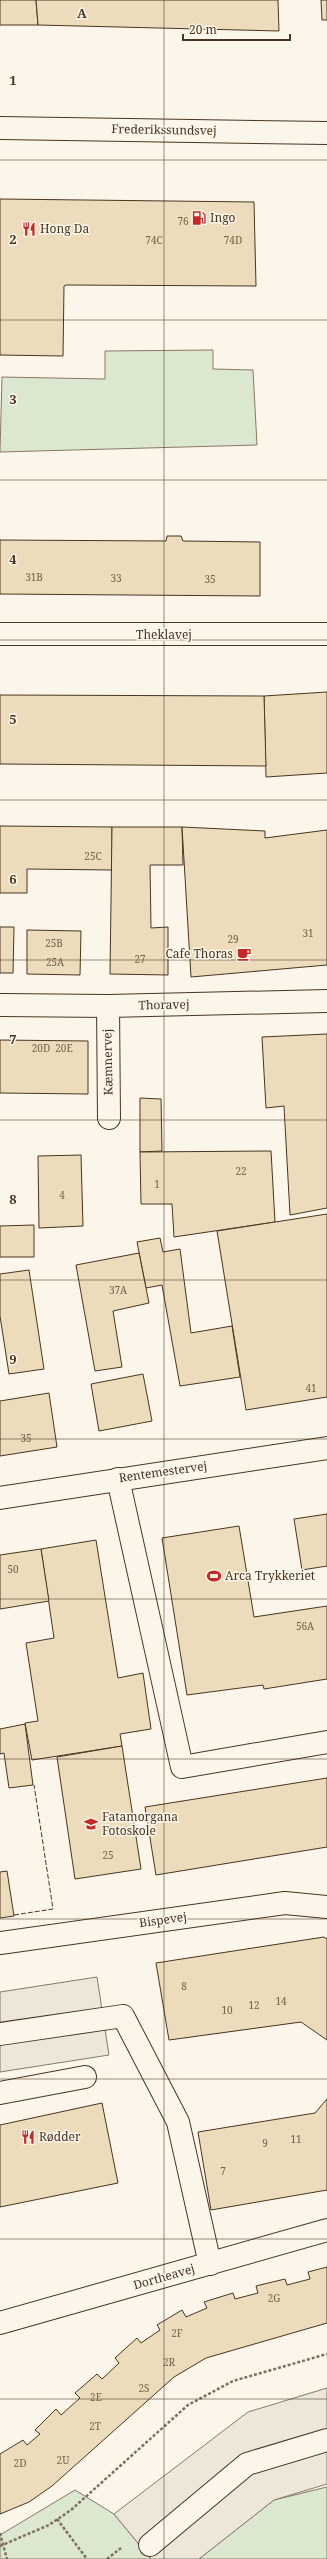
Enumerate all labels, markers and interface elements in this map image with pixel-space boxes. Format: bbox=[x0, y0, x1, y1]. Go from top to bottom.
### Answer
text: A bbox=[77, 4, 87, 22]
scale bar bbox=[183, 16, 290, 42]
text: 20 m bbox=[189, 21, 217, 38]
text: 1 bbox=[9, 71, 17, 89]
street label: Frederikssundsvej bbox=[111, 120, 217, 139]
place label: Ingo bbox=[210, 209, 236, 226]
fuel station icon: Ingo bbox=[191, 210, 207, 226]
house number: 76 bbox=[177, 214, 189, 228]
place label: Hong Da bbox=[40, 220, 89, 237]
restaurant icon: Hong Da bbox=[21, 221, 37, 237]
text: 2 bbox=[9, 230, 17, 248]
house number: 74C bbox=[145, 233, 163, 247]
house number: 74D bbox=[224, 233, 242, 247]
text: 3 bbox=[9, 390, 17, 408]
text: 4 bbox=[9, 550, 17, 568]
house number: 31B bbox=[25, 570, 43, 584]
house number: 33 bbox=[110, 571, 122, 585]
house number: 35 bbox=[204, 572, 216, 586]
street label: Theklavej bbox=[136, 626, 192, 643]
text: 5 bbox=[9, 710, 17, 728]
house number: 25C bbox=[84, 849, 102, 863]
text: 6 bbox=[9, 870, 17, 888]
house number: 31 bbox=[302, 926, 314, 940]
house number: 29 bbox=[227, 932, 239, 946]
house number: 25B bbox=[45, 936, 63, 950]
place label: Cafe Thoras bbox=[165, 945, 233, 962]
cafe icon: Cafe Thoras bbox=[236, 946, 252, 962]
house number: 27 bbox=[134, 952, 146, 966]
house number: 25A bbox=[46, 955, 65, 969]
street label: Thoravej bbox=[138, 996, 190, 1013]
street label: Kæmnervej bbox=[98, 1029, 117, 1095]
text: 7 bbox=[9, 1030, 17, 1048]
house number: 20D bbox=[32, 1041, 50, 1055]
house number: 20E bbox=[55, 1041, 73, 1055]
house number: 22 bbox=[235, 1164, 247, 1178]
house number: 1 bbox=[154, 1177, 160, 1191]
house number: 4 bbox=[59, 1188, 65, 1202]
text: 8 bbox=[9, 1190, 17, 1208]
house number: 37A bbox=[109, 1283, 128, 1297]
text: 9 bbox=[9, 1350, 17, 1368]
house number: 41 bbox=[305, 1381, 317, 1395]
house number: 35 bbox=[20, 1431, 32, 1445]
street label: Rentemestervej bbox=[118, 1457, 208, 1486]
house number: 50 bbox=[7, 1562, 19, 1576]
place label: Arca Trykkeriet bbox=[225, 1567, 315, 1584]
sports icon: Arca Trykkeriet bbox=[206, 1568, 222, 1584]
house number: 56A bbox=[296, 1619, 315, 1633]
place label: Fatamorgana Fotoskole bbox=[102, 1808, 178, 1839]
school or university icon: Fatamorgana Fotoskole bbox=[83, 1816, 99, 1832]
house number: 25 bbox=[102, 1848, 114, 1862]
street label: Bispevej bbox=[138, 1908, 188, 1931]
house number: 8 bbox=[181, 1979, 187, 1993]
house number: 14 bbox=[275, 1994, 287, 2008]
house number: 12 bbox=[248, 1998, 260, 2012]
house number: 10 bbox=[221, 2003, 233, 2017]
place label: Rødder bbox=[39, 2128, 81, 2145]
restaurant icon: Rødder bbox=[20, 2129, 36, 2145]
house number: 11 bbox=[290, 2132, 302, 2146]
house number: 9 bbox=[262, 2136, 268, 2150]
house number: 7 bbox=[220, 2164, 226, 2178]
street label: Dortheavej bbox=[131, 2260, 197, 2293]
house number: 2G bbox=[268, 2291, 280, 2305]
house number: 2F bbox=[171, 2326, 183, 2340]
house number: 2R bbox=[163, 2355, 176, 2369]
house number: 2S bbox=[138, 2381, 150, 2395]
house number: 2E bbox=[90, 2390, 102, 2404]
house number: 2T bbox=[89, 2419, 101, 2433]
house number: 2U bbox=[57, 2453, 70, 2467]
house number: 2D bbox=[14, 2456, 26, 2470]

